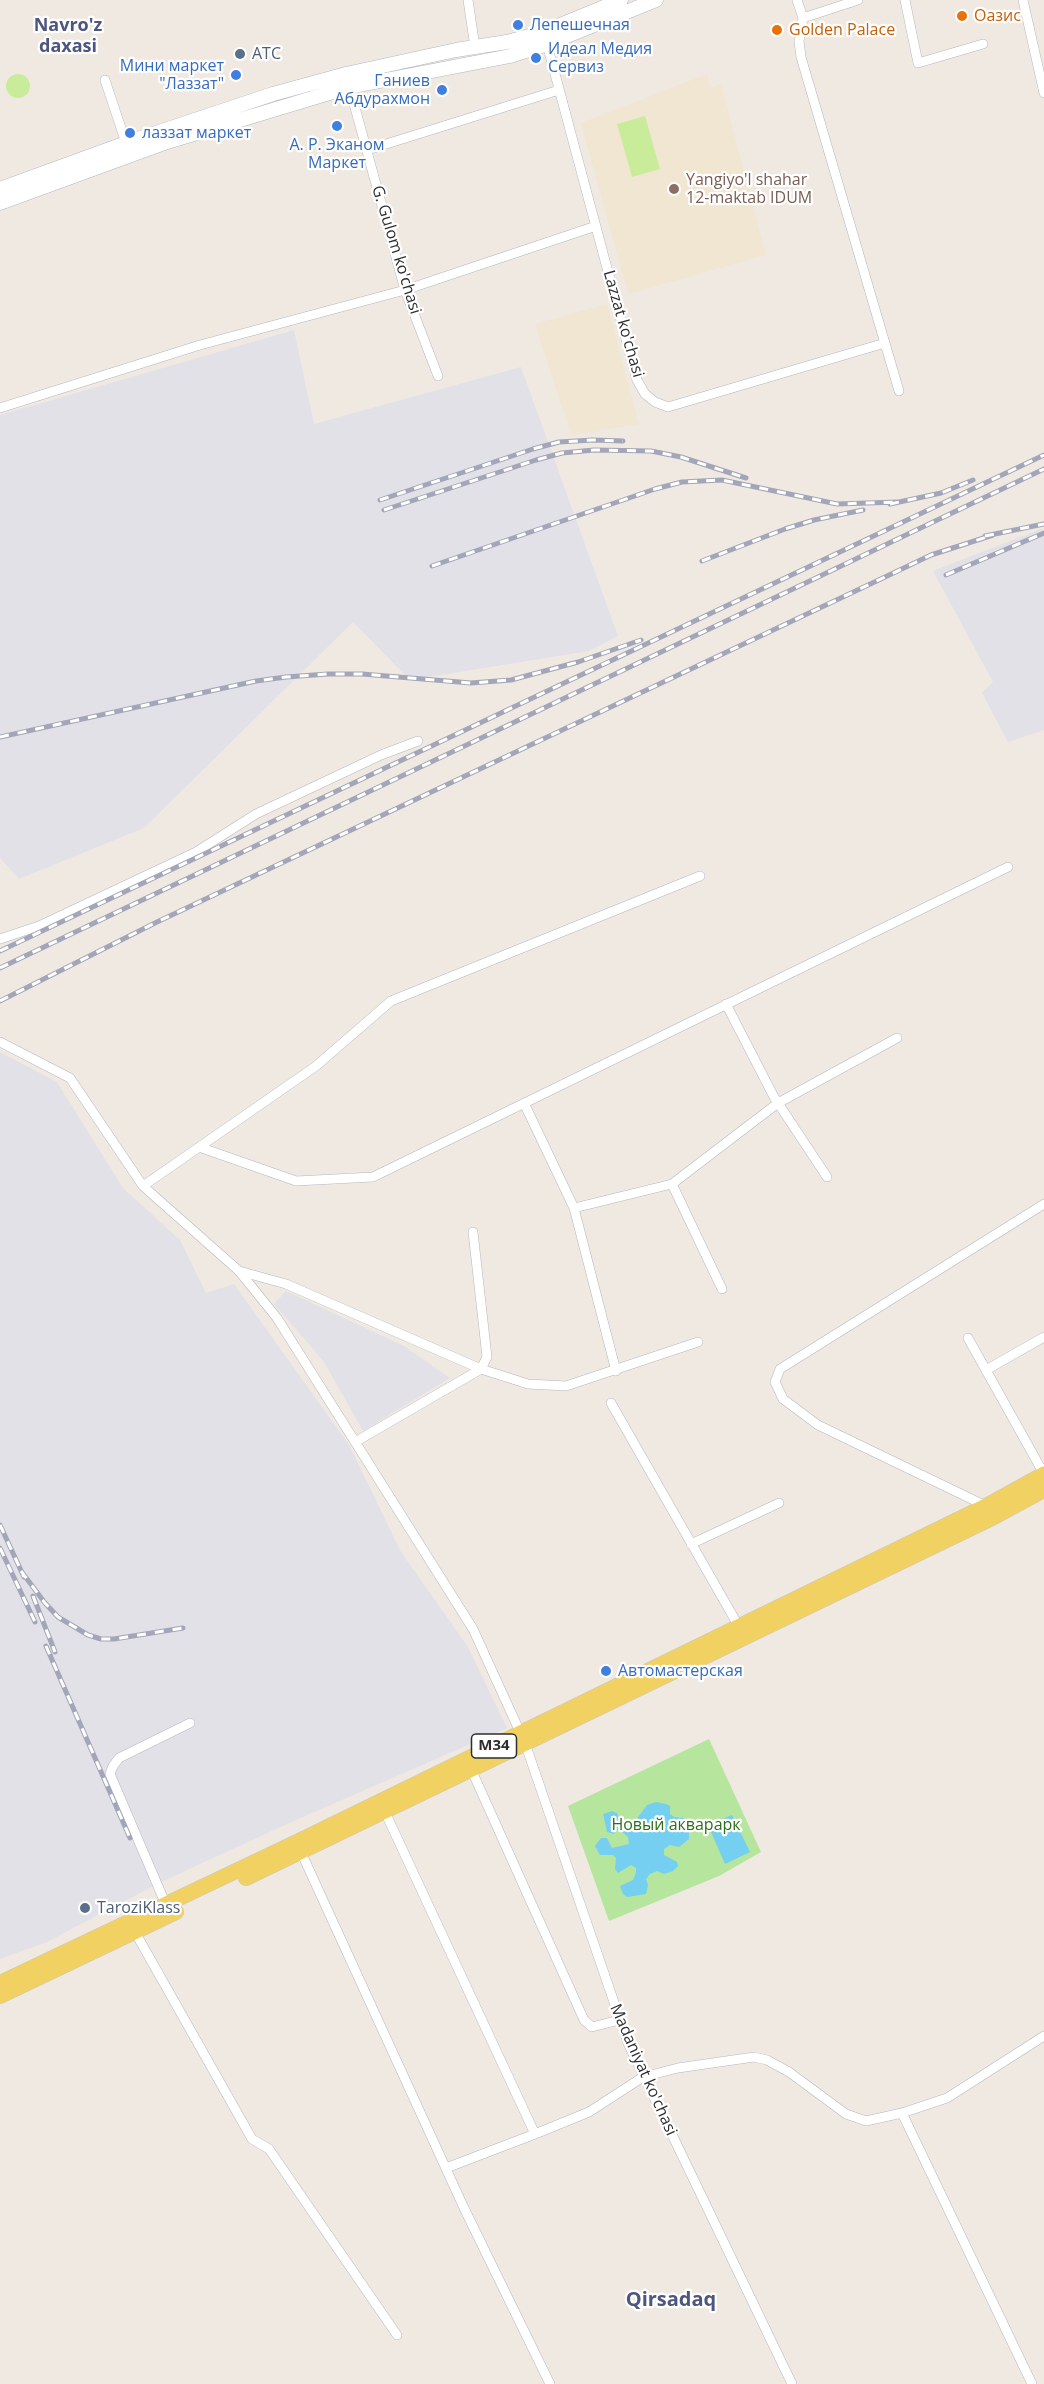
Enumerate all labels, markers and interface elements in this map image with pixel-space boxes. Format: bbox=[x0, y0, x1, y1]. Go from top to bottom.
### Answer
place label: Оазис bbox=[974, 6, 1021, 26]
marker: Оазис bbox=[955, 9, 969, 23]
district label: Navro'z daxasi bbox=[34, 15, 102, 57]
place label: Лепешечная bbox=[530, 15, 630, 35]
marker: Лепешечная bbox=[511, 18, 525, 32]
place label: Golden Palace bbox=[789, 20, 895, 40]
marker: Golden Palace bbox=[770, 23, 784, 37]
place label: Идеал Медия Сервиз bbox=[548, 39, 652, 77]
place label: АТС bbox=[252, 44, 281, 64]
marker: АТС bbox=[233, 47, 247, 61]
marker: Идеал Медия Сервиз bbox=[529, 51, 543, 65]
place label: Мини маркет "Лаззат" bbox=[120, 56, 224, 94]
marker: Мини маркет "Лаззат" bbox=[229, 68, 243, 82]
place label: Ганиев Абдурахмон bbox=[335, 71, 430, 109]
marker: Ганиев Абдурахмон bbox=[435, 83, 449, 97]
marker: А. Р. Эканом Маркет bbox=[330, 119, 344, 133]
place label: лаззат маркет bbox=[142, 123, 251, 143]
marker: лаззат маркет bbox=[123, 126, 137, 140]
place label: А. Р. Эканом Маркет bbox=[289, 135, 385, 173]
place label: Yangiyo'l shahar 12-maktab IDUM bbox=[686, 170, 812, 208]
marker: Yangiyo'l shahar 12-maktab IDUM bbox=[667, 182, 681, 196]
street label: G. Gulom ko'chasi bbox=[367, 183, 425, 317]
street label: Lazzat ko'chasi bbox=[599, 268, 647, 380]
place label: Автомастерская bbox=[618, 1661, 743, 1681]
marker: Автомастерская bbox=[599, 1664, 613, 1678]
road number: M34 bbox=[472, 1734, 516, 1758]
park label: Новый акварарк bbox=[611, 1815, 741, 1835]
place label: TaroziKlass bbox=[97, 1898, 180, 1918]
marker: TaroziKlass bbox=[78, 1901, 92, 1915]
street label: Madaniyat ko'chasi bbox=[605, 2001, 681, 2139]
district label: Qirsadaq bbox=[626, 2288, 716, 2312]

